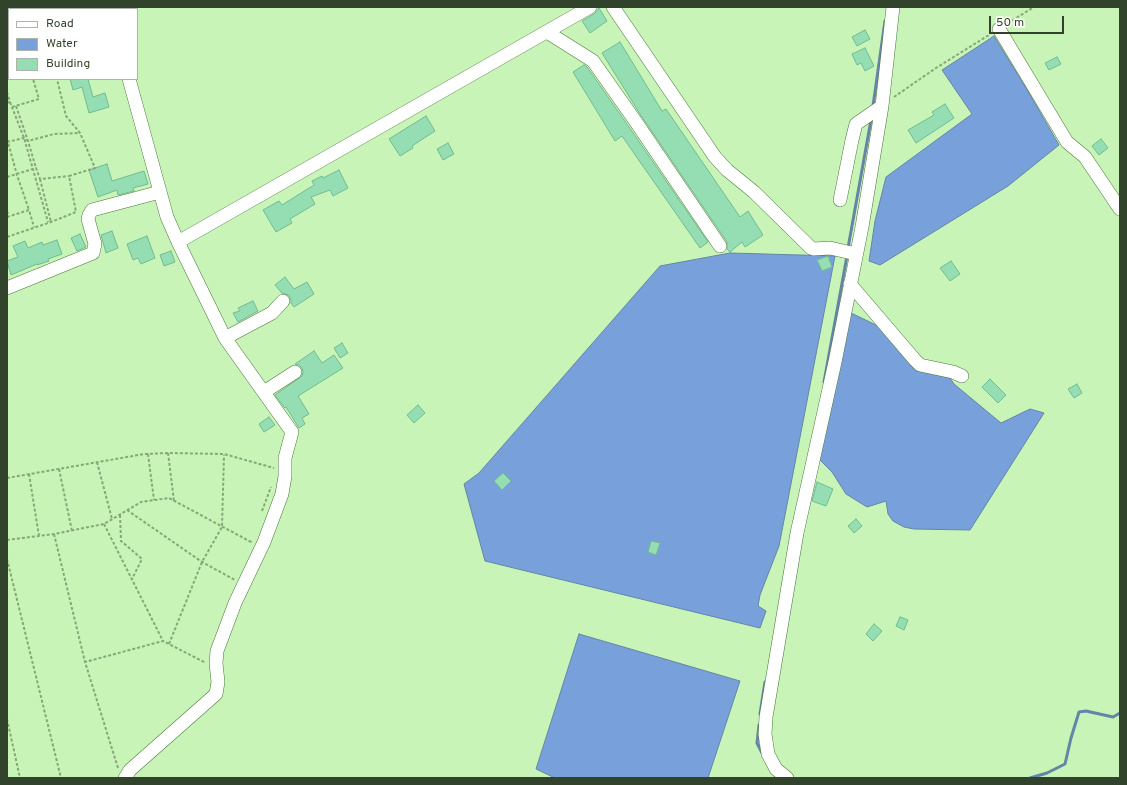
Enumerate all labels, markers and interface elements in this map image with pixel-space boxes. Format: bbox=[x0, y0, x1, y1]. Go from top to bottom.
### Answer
legend bbox=[8, 8, 138, 80]
scale bar bbox=[991, 8, 1066, 34]
text: 50 m bbox=[996, 15, 1024, 31]
text: Road bbox=[46, 16, 74, 32]
text: Water bbox=[46, 36, 78, 52]
text: Building bbox=[46, 56, 90, 72]

